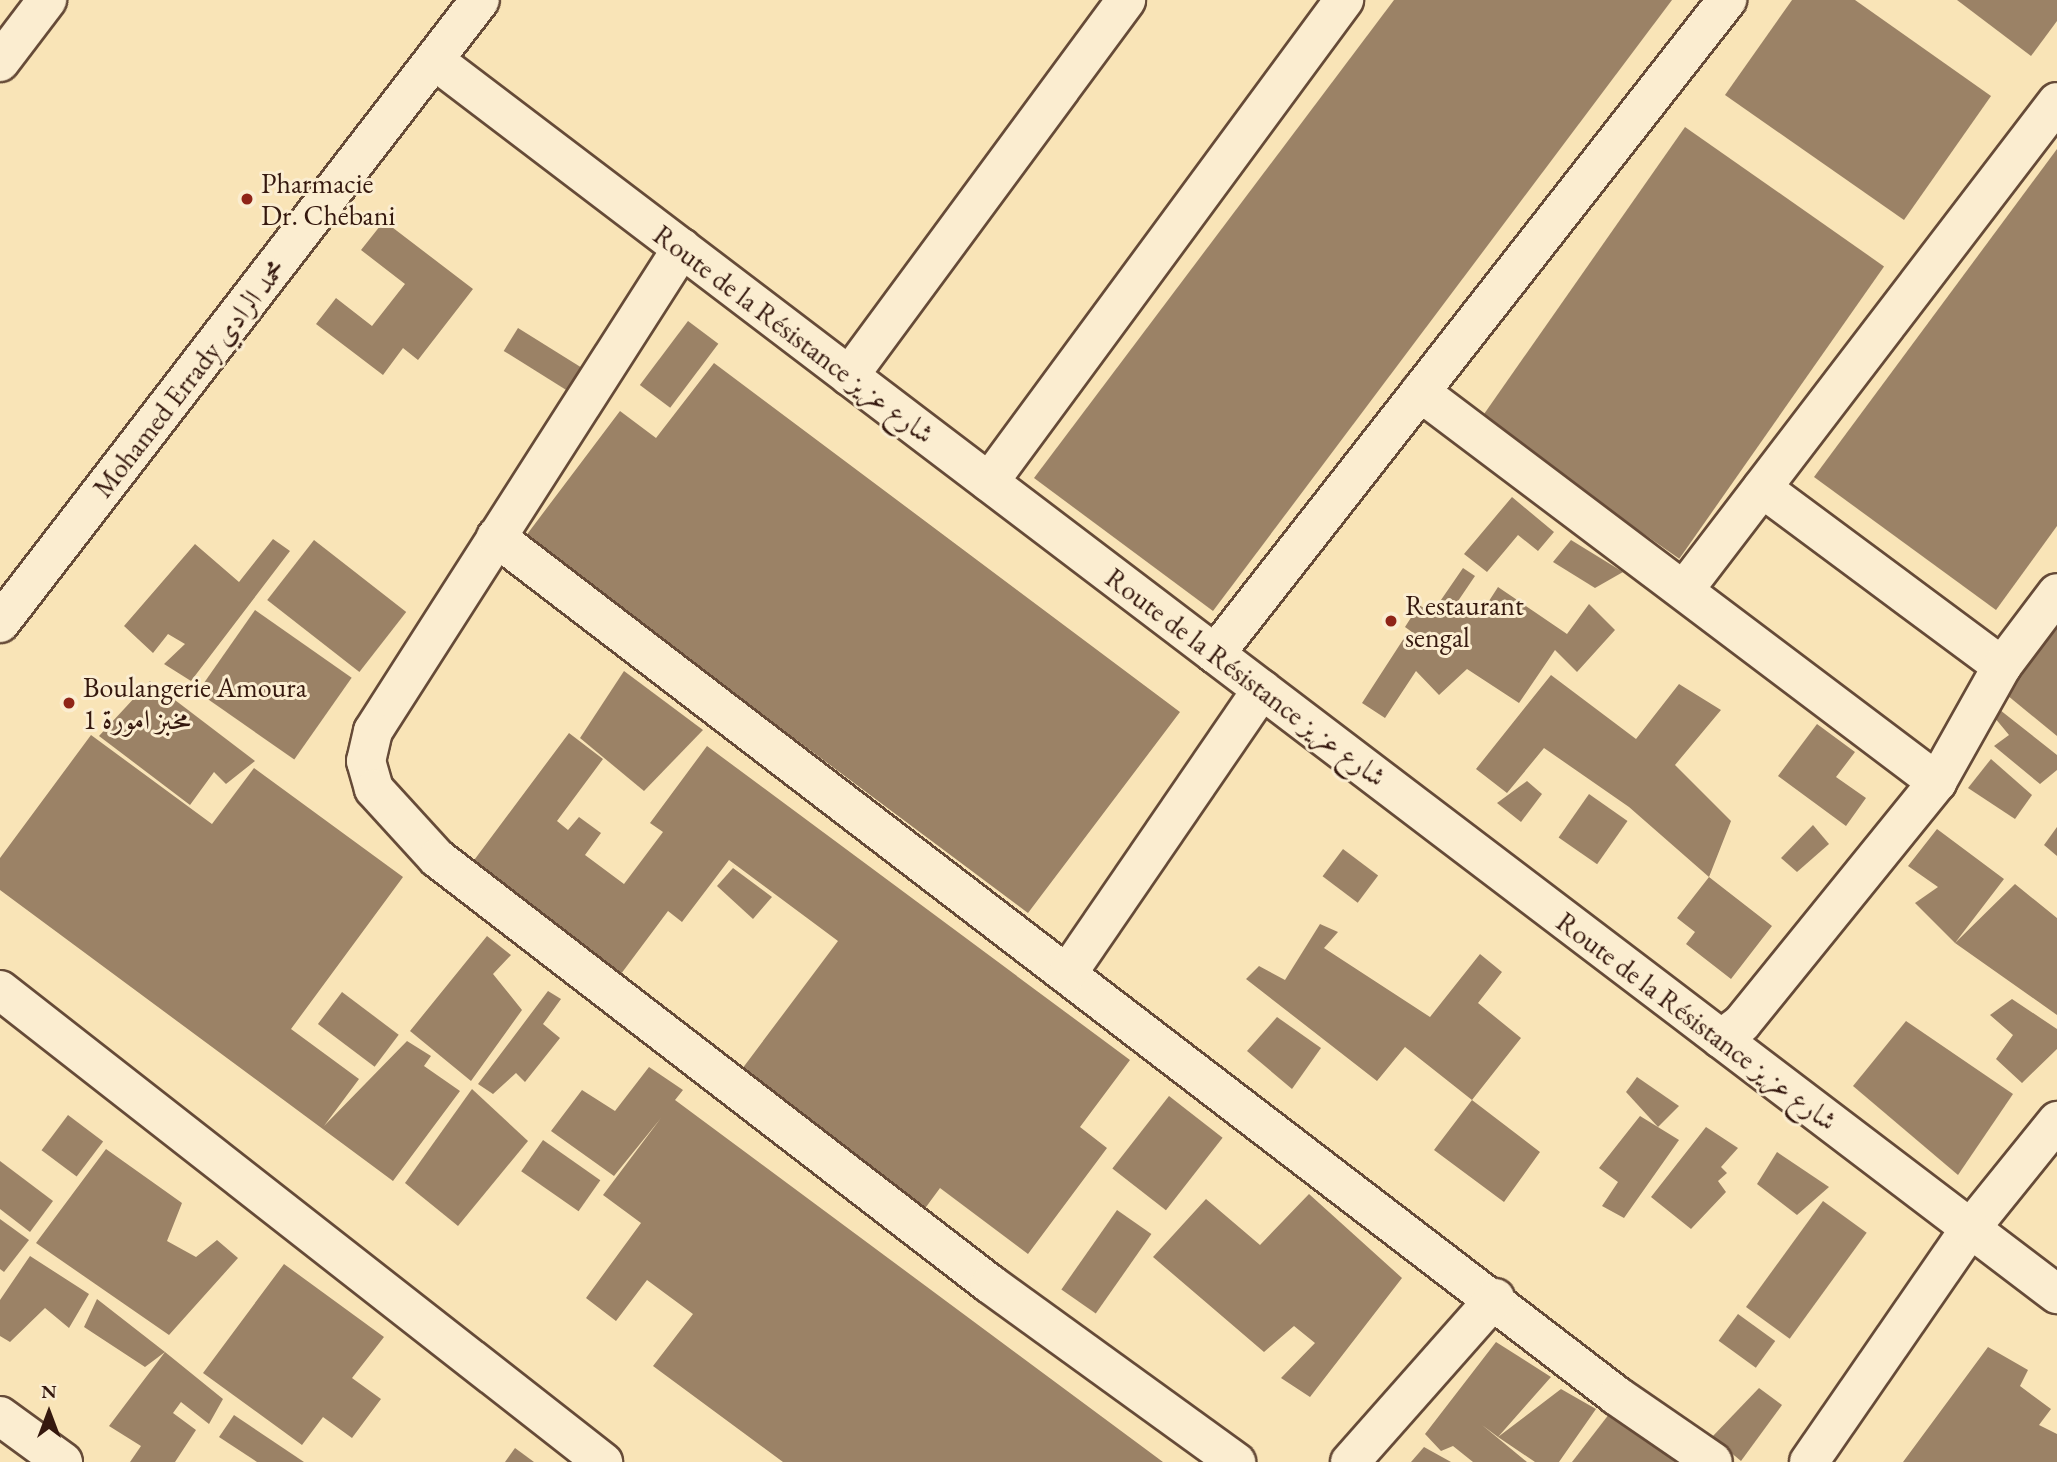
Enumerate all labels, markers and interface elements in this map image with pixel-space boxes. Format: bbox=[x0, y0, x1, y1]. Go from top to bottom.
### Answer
place label: Pharmacie Dr. Chebani bbox=[261, 166, 395, 232]
marker: Pharmacie Dr. Chebani bbox=[239, 191, 255, 207]
street label: Route de la Résistance شارع عزيز bbox=[647, 217, 941, 451]
street label: Mohamed Errady محمد الرادي bbox=[86, 252, 292, 504]
street label: Route de la Résistance شارع عزيز bbox=[1099, 560, 1393, 794]
place label: Restaurant sengal bbox=[1405, 588, 1524, 654]
marker: Restaurant sengal bbox=[1383, 613, 1399, 629]
place label: Boulangerie Amoura 1 مخبز امورة bbox=[83, 670, 307, 736]
marker: Boulangerie Amoura 1 مخبز امورة bbox=[61, 695, 77, 711]
street label: Route de la Résistance شارع عزيز bbox=[1550, 904, 1844, 1138]
north arrow bbox=[14, 1378, 84, 1448]
text: N bbox=[41, 1379, 57, 1404]

